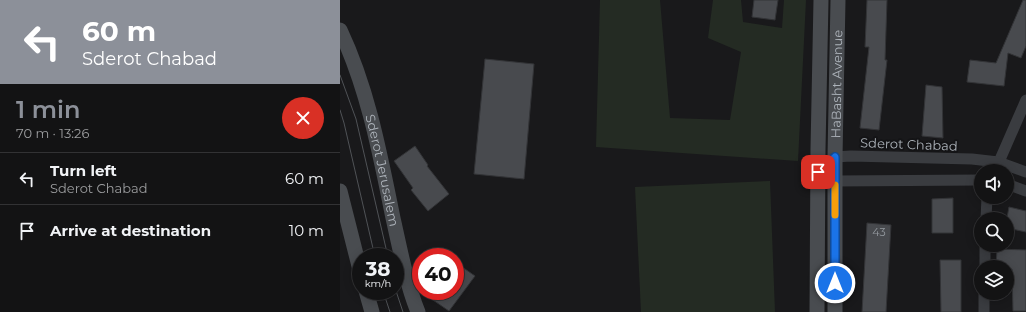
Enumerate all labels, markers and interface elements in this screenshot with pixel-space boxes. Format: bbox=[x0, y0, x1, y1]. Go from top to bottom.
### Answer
text: 60 m bbox=[82, 14, 156, 48]
icon: left bbox=[16, 16, 68, 68]
street label: HaBasht Avenue bbox=[827, 29, 845, 138]
text: Sderot Chabad bbox=[82, 48, 217, 70]
text: 1 min bbox=[16, 95, 80, 124]
button: close bbox=[282, 97, 324, 139]
street label: Sderot Jerusalem bbox=[362, 113, 403, 228]
text: 70 m · 13:26 bbox=[16, 125, 89, 141]
street label: Sderot Chabad bbox=[860, 134, 958, 154]
pin bbox=[801, 155, 835, 189]
text: Turn left bbox=[50, 161, 117, 180]
icon: arrive bbox=[807, 161, 829, 183]
map controls bbox=[974, 164, 1014, 300]
button: sound bbox=[974, 164, 1014, 204]
icon: left bbox=[16, 168, 38, 190]
text: 60 m bbox=[285, 169, 324, 188]
text: Sderot Chabad bbox=[50, 180, 147, 196]
button: search bbox=[974, 212, 1014, 252]
icon: arrive bbox=[16, 220, 38, 242]
text: Arrive at destination bbox=[50, 221, 211, 240]
text: 10 m bbox=[289, 221, 324, 240]
house number: 43 bbox=[872, 225, 886, 239]
speed limit sign: 40 bbox=[412, 248, 464, 300]
text: 38 bbox=[365, 257, 391, 281]
button: layers bbox=[974, 260, 1014, 300]
position arrow bbox=[814, 262, 856, 304]
text: km/h bbox=[365, 277, 391, 290]

